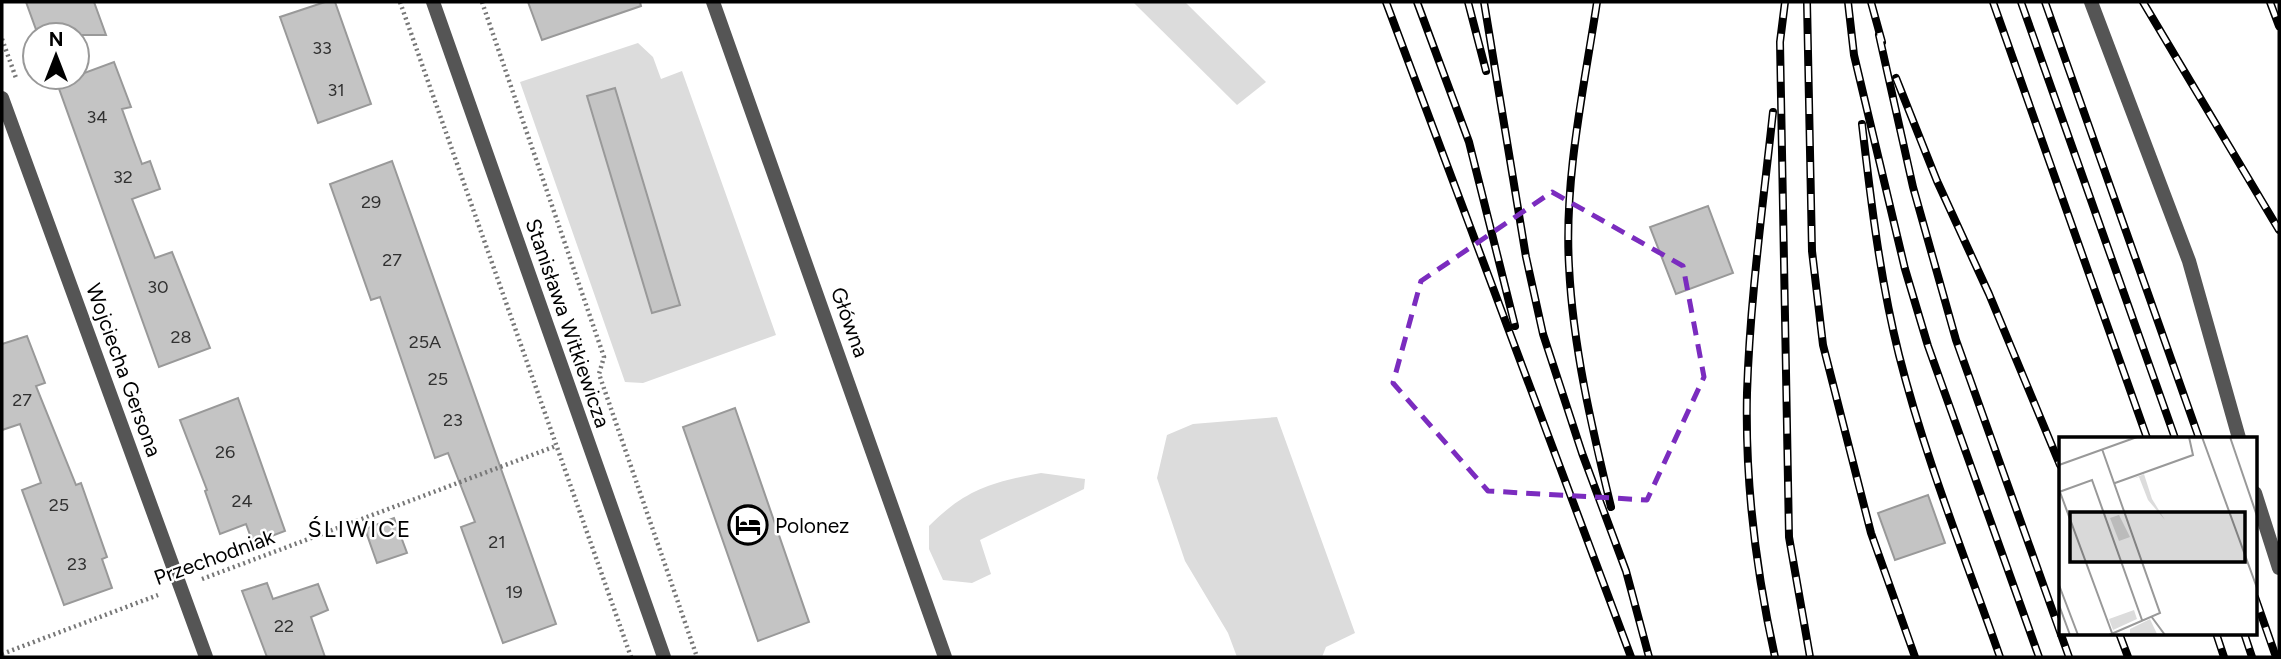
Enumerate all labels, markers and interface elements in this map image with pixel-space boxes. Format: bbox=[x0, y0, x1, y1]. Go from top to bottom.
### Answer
north arrow bbox=[21, 21, 91, 91]
text: N bbox=[49, 28, 63, 51]
house number: 33 bbox=[312, 37, 332, 59]
house number: 31 bbox=[327, 79, 345, 101]
house number: 34 bbox=[87, 106, 107, 128]
house number: 32 bbox=[113, 166, 133, 188]
house number: 29 bbox=[361, 191, 381, 213]
street label: Stanisława Witkiewicza bbox=[520, 215, 616, 431]
house number: 27 bbox=[382, 249, 402, 271]
house number: 30 bbox=[147, 276, 169, 298]
street label: Wojciecha Gersona bbox=[81, 280, 167, 460]
street label: Główna bbox=[826, 284, 874, 360]
house number: 28 bbox=[170, 326, 192, 348]
house number: 25A bbox=[409, 331, 441, 353]
house number: 25 bbox=[428, 368, 448, 390]
house number: 27 bbox=[12, 389, 32, 411]
house number: 23 bbox=[443, 409, 463, 431]
inset map bbox=[2059, 437, 2256, 634]
house number: 26 bbox=[215, 441, 235, 463]
house number: 24 bbox=[231, 490, 253, 512]
house number: 25 bbox=[49, 494, 69, 516]
hotel icon: Polonez bbox=[727, 504, 769, 546]
place label: Polonez bbox=[775, 513, 849, 538]
district label: ŚLIWICE bbox=[308, 515, 412, 543]
street label: Przechodniak bbox=[151, 523, 278, 590]
house number: 21 bbox=[488, 531, 506, 553]
house number: 23 bbox=[67, 553, 87, 575]
house number: 19 bbox=[505, 581, 523, 603]
house number: 22 bbox=[274, 615, 294, 637]

